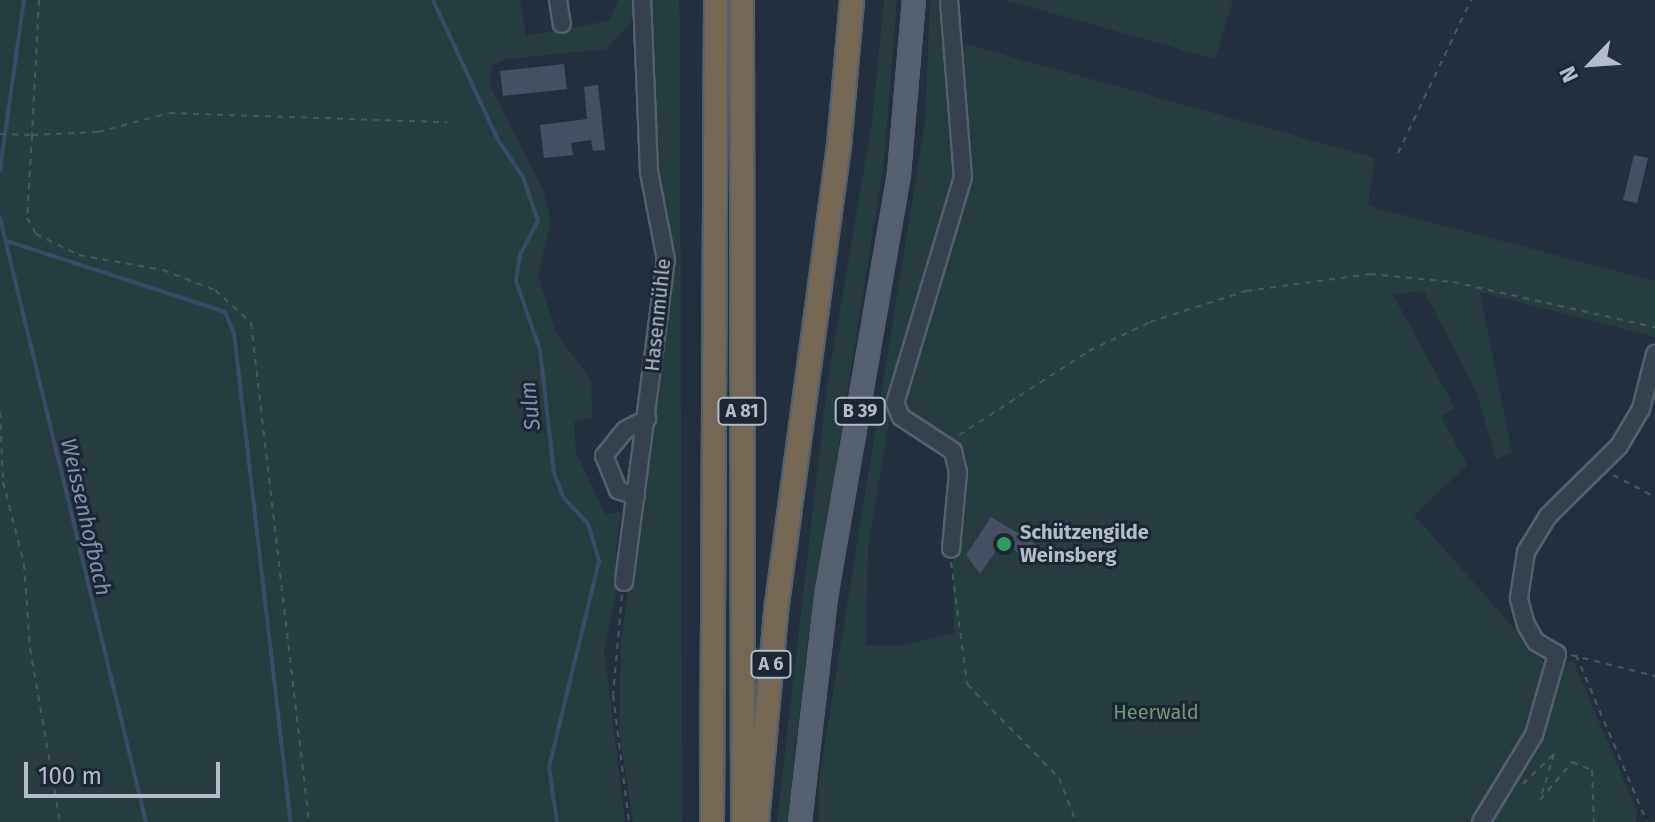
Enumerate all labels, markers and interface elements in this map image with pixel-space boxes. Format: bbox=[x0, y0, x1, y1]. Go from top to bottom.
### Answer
north arrow bbox=[1551, 24, 1631, 104]
text: N bbox=[1553, 62, 1584, 87]
street label: Hasenmühle bbox=[640, 257, 676, 373]
water label: Sulm bbox=[514, 380, 546, 432]
road number: A 81 bbox=[716, 397, 768, 425]
road number: B 39 bbox=[834, 397, 886, 425]
water label: Weissenhofbach bbox=[55, 436, 117, 598]
place label: Schützengilde Weinsberg bbox=[1020, 520, 1149, 567]
marker: Schützengilde Weinsberg bbox=[995, 535, 1013, 553]
road number: A 6 bbox=[749, 650, 793, 678]
park label: Heerwald bbox=[1113, 700, 1199, 724]
scale bar bbox=[28, 746, 224, 796]
text: 100 m bbox=[38, 762, 102, 790]

